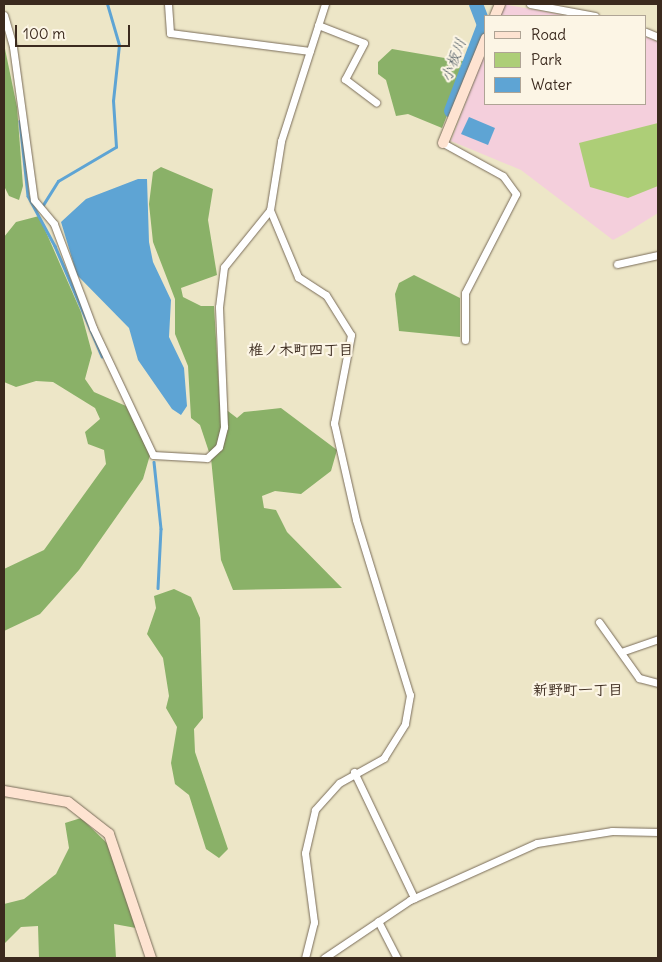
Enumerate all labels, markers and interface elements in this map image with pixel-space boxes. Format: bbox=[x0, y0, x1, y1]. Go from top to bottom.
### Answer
scale bar bbox=[18, 15, 132, 47]
legend bbox=[484, 15, 647, 105]
text: 100 m bbox=[23, 24, 65, 43]
text: Road bbox=[531, 25, 566, 44]
water label: 小板川 bbox=[437, 36, 469, 84]
text: Park bbox=[531, 50, 562, 69]
text: Water bbox=[531, 75, 572, 94]
district label: 椎ノ木町四丁目 bbox=[249, 341, 353, 359]
district label: 新野町一丁目 bbox=[533, 681, 623, 699]

